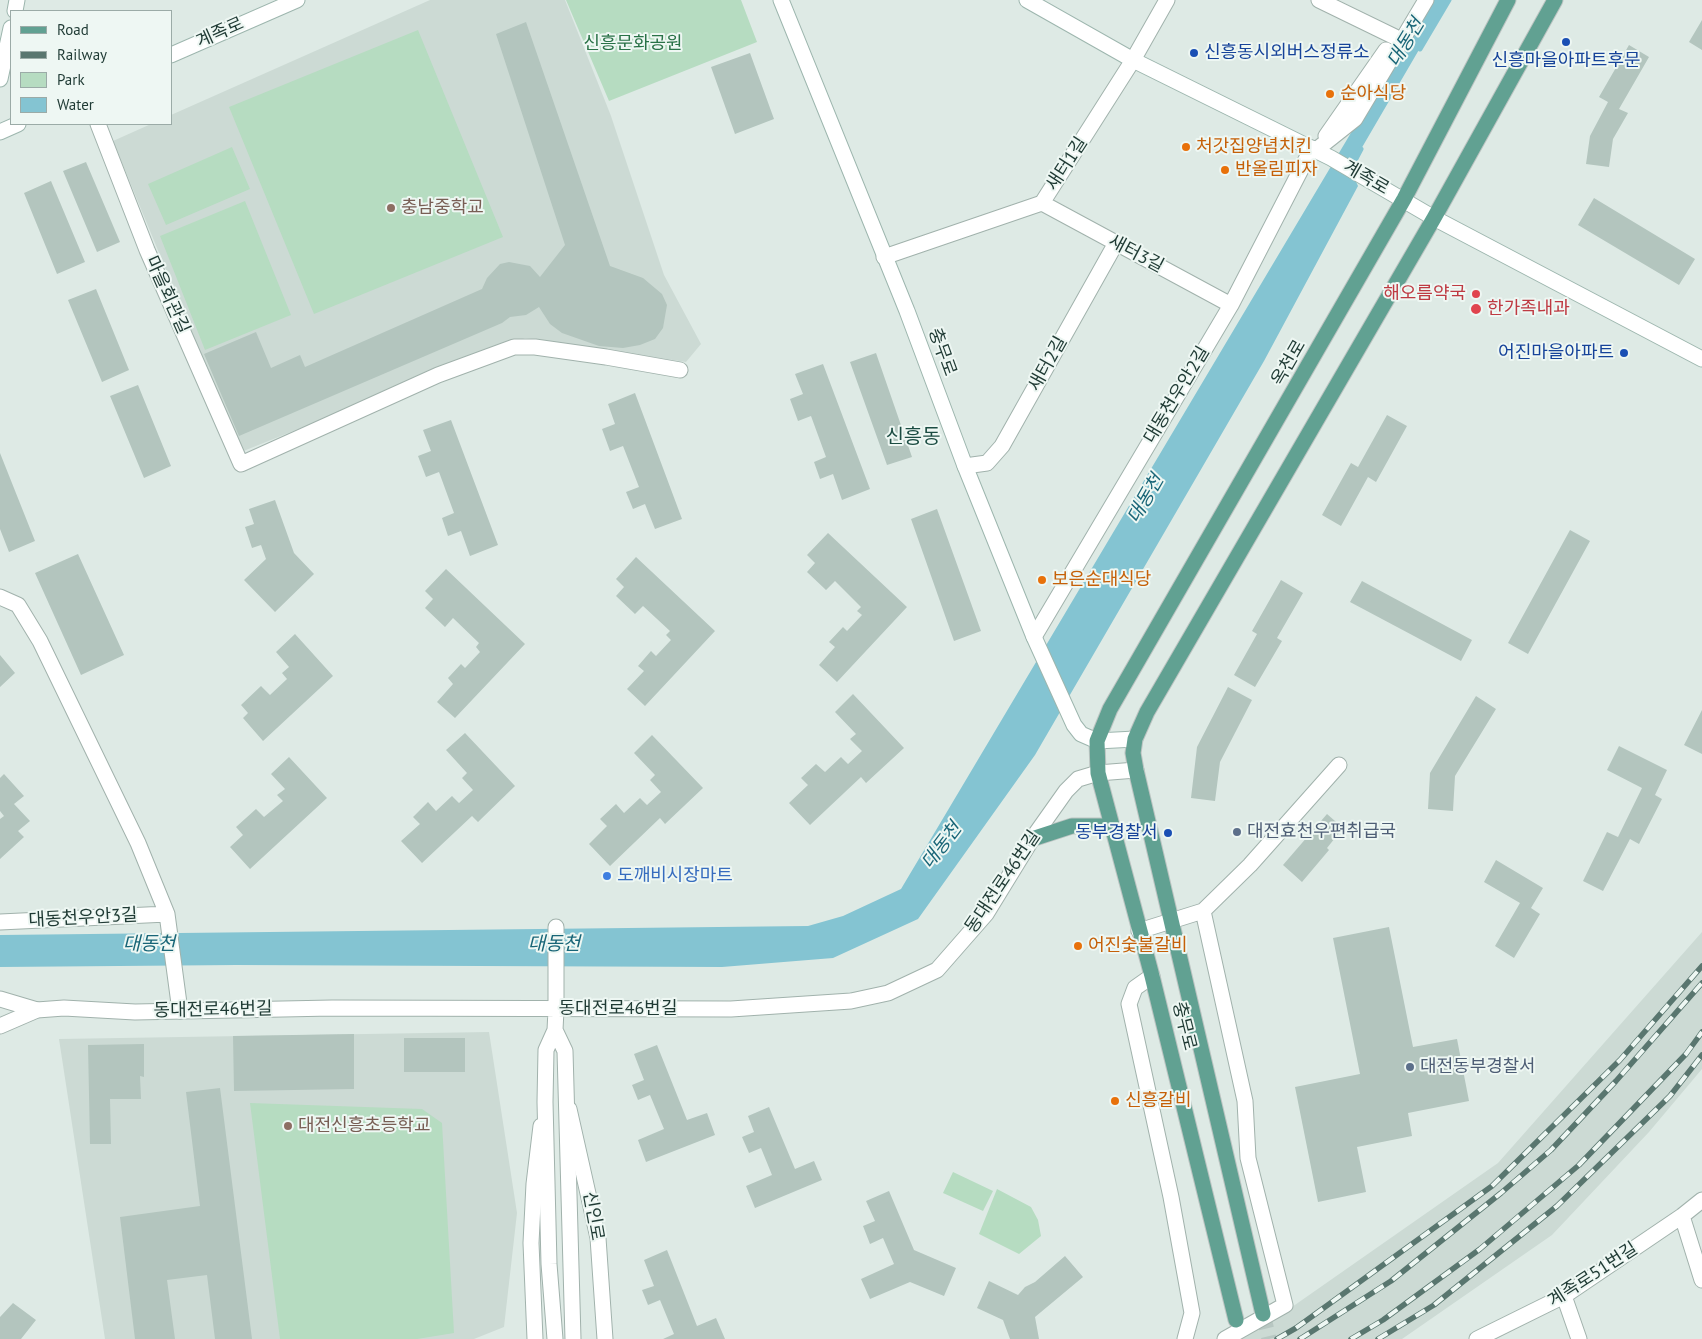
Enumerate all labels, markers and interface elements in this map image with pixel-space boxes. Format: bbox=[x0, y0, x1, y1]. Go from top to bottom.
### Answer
legend bbox=[10, 10, 172, 125]
street label: 계족로 bbox=[193, 13, 247, 53]
water label: 대동천 bbox=[1383, 15, 1429, 71]
text: Road bbox=[57, 20, 89, 39]
park label: 신흥문화공원 bbox=[583, 33, 683, 55]
marker: 신흥마을아파트후문 bbox=[1560, 36, 1572, 48]
place label: 신흥동시외버스정류소 bbox=[1204, 42, 1370, 64]
text: Railway bbox=[57, 45, 107, 64]
marker: 신흥동시외버스정류소 bbox=[1188, 47, 1200, 59]
place label: 신흥마을아파트후문 bbox=[1491, 50, 1641, 72]
text: Park bbox=[57, 70, 85, 89]
place label: 순아식당 bbox=[1340, 83, 1406, 105]
marker: 순아식당 bbox=[1324, 88, 1336, 100]
text: Water bbox=[57, 95, 94, 114]
street label: 새터1길 bbox=[1042, 133, 1092, 195]
place label: 처갓집양념치킨 bbox=[1196, 136, 1312, 158]
marker: 처갓집양념치킨 bbox=[1180, 141, 1192, 153]
street label: 계족로 bbox=[1339, 156, 1393, 200]
place label: 반올림피자 bbox=[1235, 159, 1318, 181]
marker: 반올림피자 bbox=[1219, 164, 1231, 176]
place label: 충남중학교 bbox=[401, 197, 484, 219]
marker: 충남중학교 bbox=[385, 202, 397, 214]
street label: 새터3길 bbox=[1105, 230, 1167, 278]
street label: 마을회관길 bbox=[140, 253, 194, 337]
place label: 해오름약국 bbox=[1383, 283, 1466, 305]
marker: 해오름약국 bbox=[1470, 288, 1482, 300]
place label: 한가족내과 bbox=[1487, 298, 1570, 320]
marker: 한가족내과 bbox=[1469, 302, 1483, 316]
street label: 충무로 bbox=[923, 325, 961, 379]
street label: 새터2길 bbox=[1024, 333, 1072, 395]
street label: 옥천로 bbox=[1267, 336, 1311, 390]
place label: 어진마을아파트 bbox=[1498, 342, 1614, 364]
street label: 대동천우안2길 bbox=[1140, 343, 1214, 447]
marker: 어진마을아파트 bbox=[1618, 347, 1630, 359]
district label: 신흥동 bbox=[885, 425, 941, 449]
water label: 대동천 bbox=[1123, 471, 1169, 527]
place label: 보은순대식당 bbox=[1052, 569, 1151, 591]
marker: 보은순대식당 bbox=[1036, 574, 1048, 586]
water label: 대동천 bbox=[917, 818, 967, 874]
place label: 대전효천우편취급국 bbox=[1247, 821, 1396, 843]
place label: 동부경찰서 bbox=[1075, 822, 1158, 844]
marker: 대전효천우편취급국 bbox=[1231, 826, 1243, 838]
street label: 동대전로46번길 bbox=[961, 827, 1045, 937]
marker: 동부경찰서 bbox=[1162, 827, 1174, 839]
place label: 도깨비시장마트 bbox=[617, 865, 733, 887]
marker: 도깨비시장마트 bbox=[601, 870, 613, 882]
street label: 대동천우안3길 bbox=[28, 904, 138, 932]
water label: 대동천 bbox=[123, 934, 175, 956]
water label: 대동천 bbox=[528, 934, 580, 956]
place label: 어진숯불갈비 bbox=[1088, 935, 1187, 957]
marker: 어진숯불갈비 bbox=[1072, 940, 1084, 952]
street label: 동대전로46번길 bbox=[153, 998, 273, 1022]
street label: 동대전로46번길 bbox=[559, 998, 677, 1020]
street label: 충무로 bbox=[1168, 999, 1200, 1053]
place label: 대전동부경찰서 bbox=[1420, 1056, 1536, 1078]
marker: 대전동부경찰서 bbox=[1404, 1061, 1416, 1073]
place label: 신흥갈비 bbox=[1125, 1090, 1191, 1112]
marker: 신흥갈비 bbox=[1109, 1095, 1121, 1107]
place label: 대전신흥초등학교 bbox=[298, 1115, 430, 1137]
marker: 대전신흥초등학교 bbox=[282, 1120, 294, 1132]
street label: 신인로 bbox=[578, 1190, 608, 1242]
street label: 계족로51번길 bbox=[1544, 1238, 1642, 1312]

